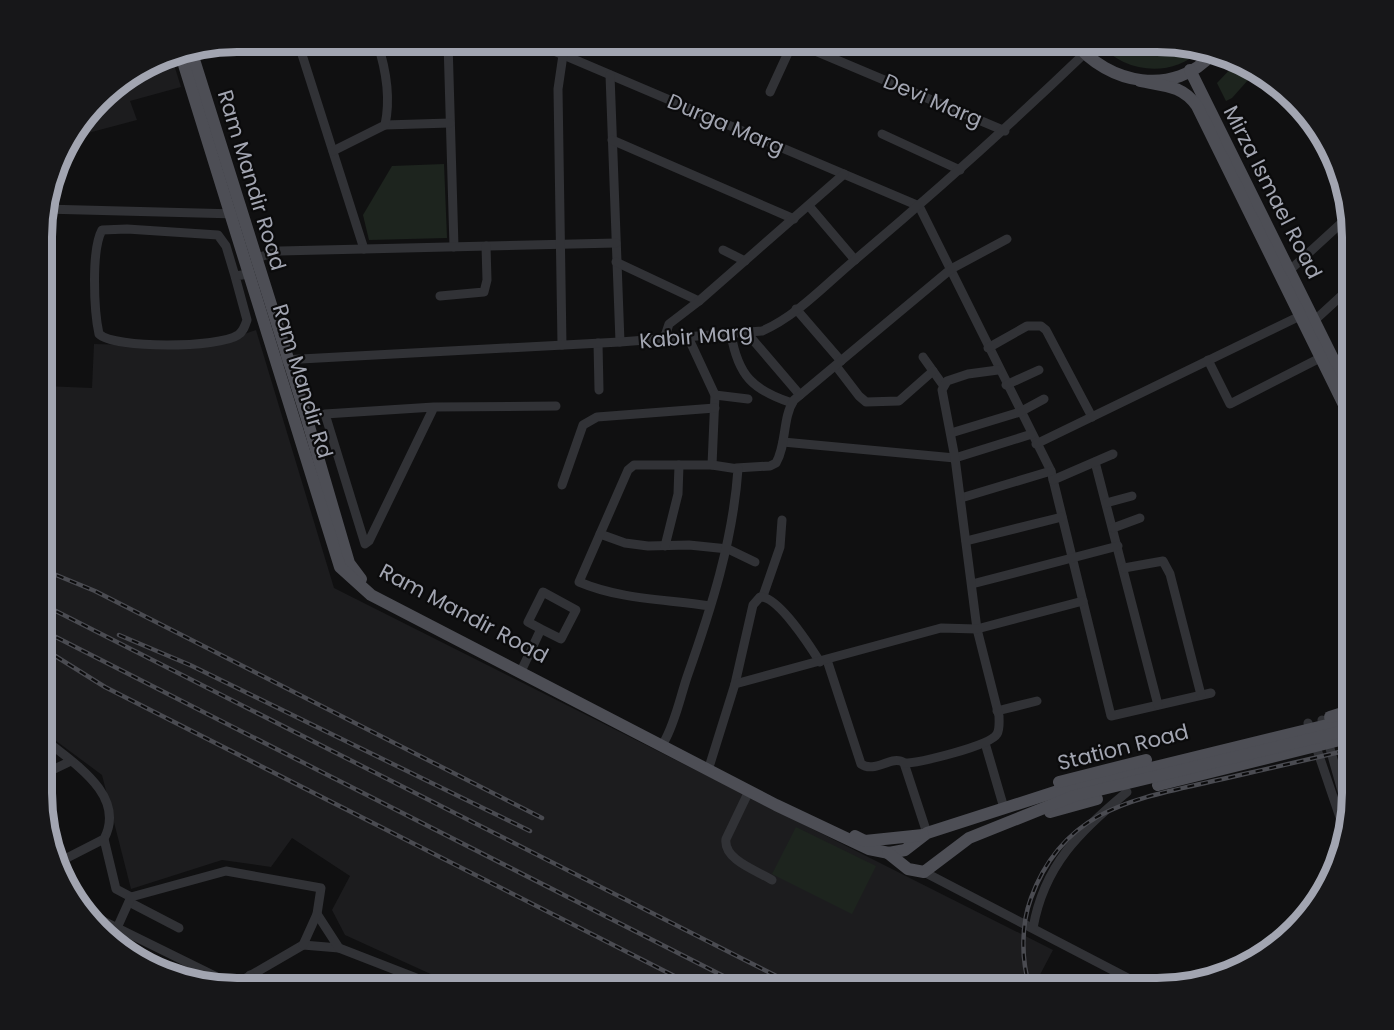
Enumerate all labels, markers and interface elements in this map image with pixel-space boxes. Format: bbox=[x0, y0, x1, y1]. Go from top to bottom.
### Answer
street label: Devi Marg bbox=[879, 66, 987, 134]
street label: Ram Mandir Road bbox=[211, 86, 293, 274]
street label: Durga Marg bbox=[663, 86, 789, 162]
street label: Mirza Ismael Road bbox=[1217, 100, 1329, 284]
street label: Ram Mandir Rd bbox=[266, 300, 340, 462]
street label: Kabir Marg bbox=[638, 317, 754, 355]
street label: Ram Mandir Road bbox=[374, 556, 554, 670]
street label: Station Road bbox=[1054, 717, 1192, 777]

